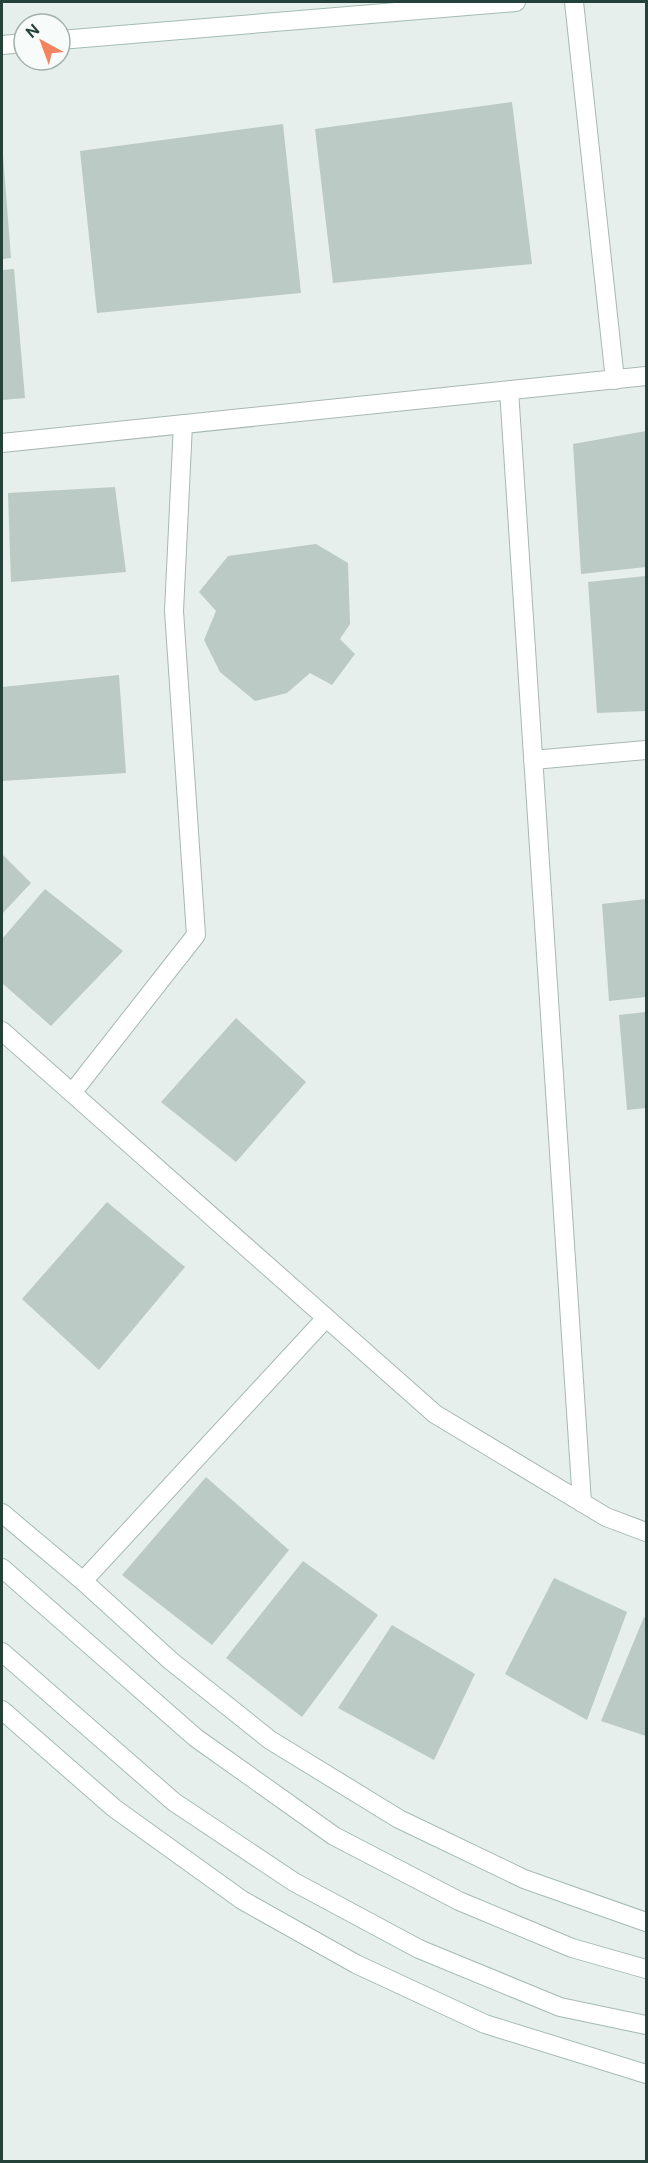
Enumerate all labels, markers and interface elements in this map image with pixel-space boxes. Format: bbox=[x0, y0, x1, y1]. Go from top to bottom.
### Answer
north arrow bbox=[12, 12, 72, 72]
text: N bbox=[21, 19, 44, 43]

